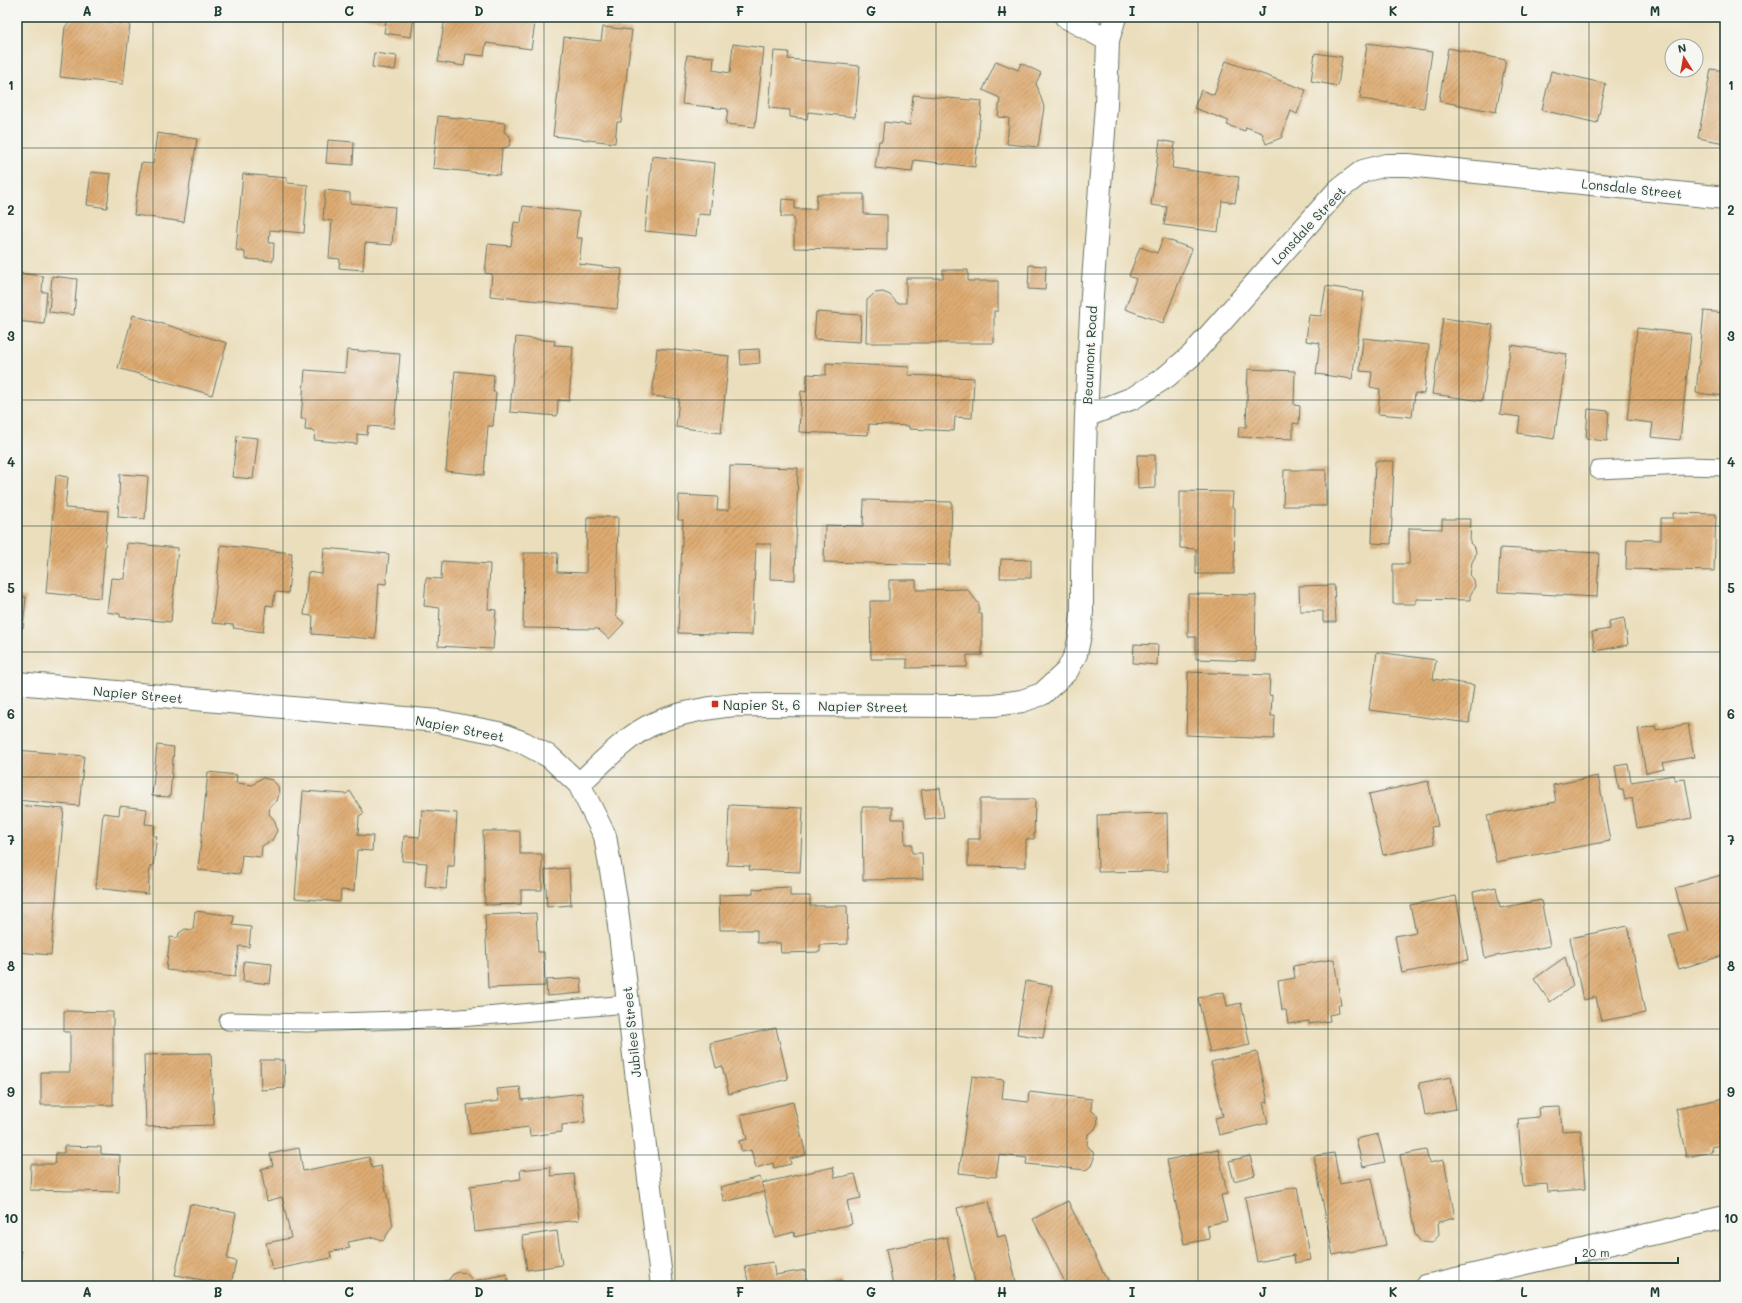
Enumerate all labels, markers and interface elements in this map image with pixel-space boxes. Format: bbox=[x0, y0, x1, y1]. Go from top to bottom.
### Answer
text: A bbox=[82, 2, 92, 19]
text: B bbox=[214, 2, 223, 19]
text: C bbox=[344, 2, 354, 19]
text: D bbox=[474, 2, 484, 19]
text: E bbox=[606, 2, 614, 19]
text: F bbox=[736, 2, 744, 19]
text: G bbox=[866, 2, 876, 19]
text: H bbox=[997, 2, 1007, 19]
text: I bbox=[1129, 2, 1136, 19]
text: J bbox=[1259, 2, 1267, 19]
text: K bbox=[1389, 2, 1398, 19]
text: L bbox=[1520, 2, 1528, 19]
text: M bbox=[1650, 2, 1660, 19]
north arrow bbox=[1664, 38, 1704, 78]
text: N bbox=[1676, 40, 1688, 56]
text: 1 bbox=[8, 76, 14, 93]
text: 1 bbox=[1728, 76, 1734, 93]
street label: Lonsdale Street bbox=[1581, 174, 1684, 202]
street label: Lonsdale Street bbox=[1267, 182, 1349, 268]
text: 2 bbox=[7, 201, 15, 218]
text: 2 bbox=[1727, 201, 1735, 218]
street label: Beaumont Road bbox=[1078, 305, 1100, 405]
text: 3 bbox=[7, 327, 15, 344]
text: 3 bbox=[1727, 327, 1735, 344]
text: 4 bbox=[7, 453, 15, 470]
text: 4 bbox=[1727, 453, 1735, 470]
text: 5 bbox=[7, 579, 15, 596]
text: 5 bbox=[1727, 579, 1735, 596]
street label: Napier Street bbox=[93, 682, 184, 706]
place label: Napier St, 6 bbox=[723, 696, 801, 713]
street label: Napier Street bbox=[818, 697, 908, 715]
marker: Napier St, 6 bbox=[710, 699, 720, 709]
text: 6 bbox=[7, 705, 15, 722]
text: 6 bbox=[1727, 705, 1735, 722]
street label: Napier Street bbox=[414, 711, 506, 745]
text: 7 bbox=[7, 831, 15, 848]
text: 7 bbox=[1727, 831, 1735, 848]
text: 8 bbox=[7, 957, 15, 974]
text: 8 bbox=[1727, 957, 1735, 974]
street label: Jubilee Street bbox=[618, 985, 644, 1078]
text: 9 bbox=[7, 1083, 15, 1100]
text: 9 bbox=[1727, 1083, 1735, 1100]
text: 10 bbox=[4, 1209, 18, 1226]
text: 10 bbox=[1724, 1209, 1738, 1226]
scale bar bbox=[1576, 1239, 1678, 1265]
text: 20 m bbox=[1582, 1244, 1610, 1260]
text: A bbox=[82, 1283, 92, 1300]
text: B bbox=[214, 1283, 223, 1300]
text: C bbox=[344, 1283, 354, 1300]
text: D bbox=[474, 1283, 484, 1300]
text: E bbox=[606, 1283, 614, 1300]
text: F bbox=[736, 1283, 744, 1300]
text: G bbox=[866, 1283, 876, 1300]
text: H bbox=[997, 1283, 1007, 1300]
text: I bbox=[1129, 1283, 1136, 1300]
text: J bbox=[1259, 1283, 1267, 1300]
text: K bbox=[1389, 1283, 1398, 1300]
text: L bbox=[1520, 1283, 1528, 1300]
text: M bbox=[1650, 1283, 1660, 1300]

